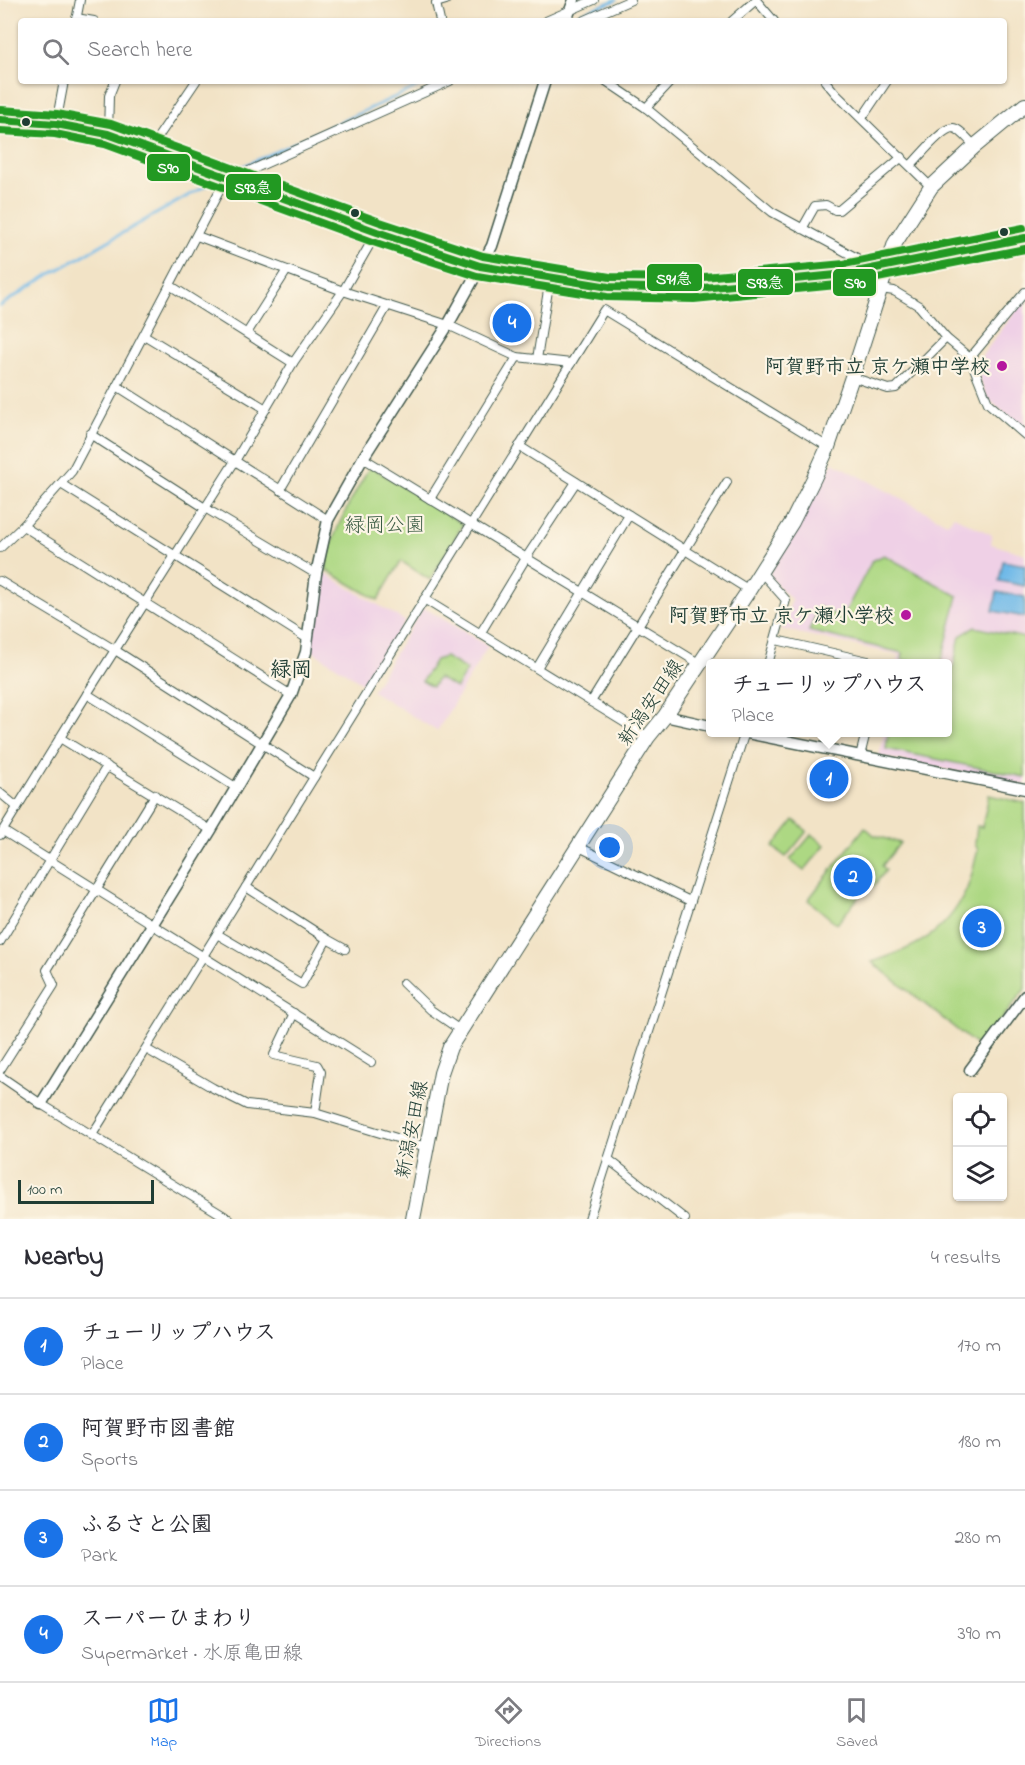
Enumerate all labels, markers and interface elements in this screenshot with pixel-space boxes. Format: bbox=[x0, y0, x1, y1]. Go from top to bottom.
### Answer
search box bbox=[18, 18, 1007, 84]
icon: search bbox=[39, 35, 72, 68]
text: Search here bbox=[87, 35, 192, 67]
unlabelled marker bbox=[20, 116, 32, 128]
line badge: S90 bbox=[146, 153, 191, 182]
text: S90 bbox=[157, 157, 179, 181]
line badge: S93急 bbox=[225, 173, 282, 201]
text: S93急 bbox=[234, 177, 272, 201]
unlabelled marker bbox=[349, 207, 361, 219]
unlabelled marker bbox=[998, 226, 1010, 238]
line badge: S91急 bbox=[646, 263, 703, 292]
text: S91急 bbox=[656, 268, 692, 292]
line badge: S93急 bbox=[737, 268, 794, 296]
line badge: S90 bbox=[832, 268, 877, 297]
text: S93急 bbox=[746, 272, 784, 296]
text: S90 bbox=[844, 272, 866, 296]
pin: 4 bbox=[492, 300, 532, 346]
place label: 阿賀野市立 京ケ瀬中学校 bbox=[765, 354, 990, 383]
marker: 阿賀野市立 京ケ瀬中学校 bbox=[995, 359, 1009, 373]
park label: 緑岡公園 bbox=[345, 512, 425, 541]
place label: 阿賀野市立 京ケ瀬小学校 bbox=[669, 603, 894, 632]
marker: 阿賀野市立 京ケ瀬小学校 bbox=[899, 608, 913, 622]
street label: 新潟安田線 bbox=[612, 654, 692, 753]
district label: 緑岡 bbox=[270, 656, 312, 686]
popup bbox=[706, 659, 952, 737]
text: チューリップハウス bbox=[732, 670, 926, 702]
text: Place bbox=[732, 702, 774, 731]
pin: 1 bbox=[810, 756, 848, 802]
your location bbox=[595, 833, 624, 862]
pin: 2 bbox=[834, 854, 872, 900]
pin: 3 bbox=[962, 906, 1002, 950]
street label: 新潟安田線 bbox=[390, 1078, 437, 1181]
map controls bbox=[953, 1093, 1007, 1201]
button: locate bbox=[953, 1093, 1007, 1147]
button: layers bbox=[953, 1147, 1007, 1201]
scale bar bbox=[18, 1177, 154, 1204]
text: 100 m bbox=[27, 1178, 62, 1202]
text: Nearby bbox=[24, 1239, 103, 1277]
text: 4 results bbox=[931, 1244, 1001, 1273]
text: チューリップハウス bbox=[81, 1318, 276, 1350]
text: 1 bbox=[40, 1332, 47, 1361]
text: 170 m bbox=[957, 1332, 1001, 1361]
text: Place bbox=[81, 1350, 123, 1379]
text: 阿賀野市図書館 bbox=[81, 1414, 235, 1446]
text: 2 bbox=[39, 1428, 48, 1457]
text: 180 m bbox=[958, 1428, 1001, 1457]
text: Sports bbox=[81, 1446, 138, 1475]
text: ふるさと公園 bbox=[81, 1510, 213, 1542]
text: 3 bbox=[39, 1524, 48, 1553]
text: 280 m bbox=[954, 1524, 1001, 1553]
text: Park bbox=[81, 1542, 117, 1571]
text: スーパーひまわり bbox=[81, 1604, 256, 1636]
text: 4 bbox=[39, 1620, 48, 1649]
text: 390 m bbox=[958, 1620, 1001, 1649]
text: Supermarket · 水原亀田線 bbox=[81, 1640, 302, 1669]
tab: Map bbox=[147, 1694, 180, 1754]
tab: Directions bbox=[475, 1694, 541, 1754]
tab: Saved bbox=[836, 1694, 878, 1754]

